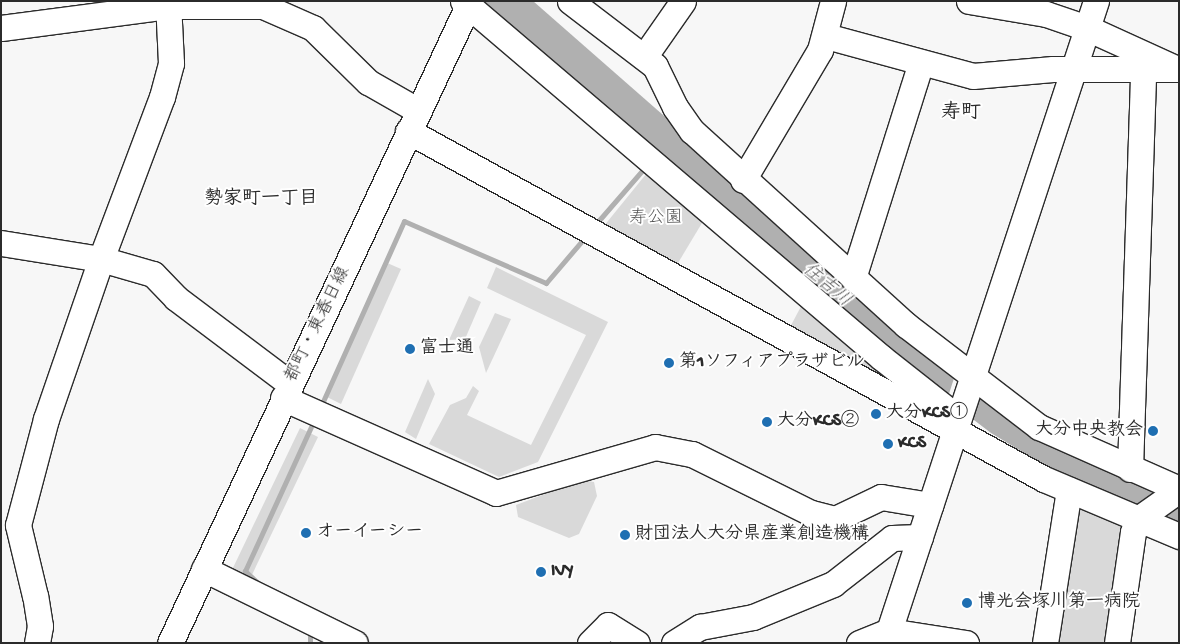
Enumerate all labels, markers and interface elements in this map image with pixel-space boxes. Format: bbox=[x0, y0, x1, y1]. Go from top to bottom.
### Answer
district label: 寿町 bbox=[941, 101, 981, 125]
district label: 勢家町一丁目 bbox=[204, 189, 318, 211]
park label: 寿公園 bbox=[629, 208, 683, 230]
water label: 住吉川 bbox=[797, 259, 855, 313]
street label: 都町・東春日線 bbox=[282, 264, 356, 386]
place label: 富士通 bbox=[420, 338, 474, 360]
marker: 富士通 bbox=[404, 343, 416, 355]
place label: 第1ソフィアプラザビル bbox=[679, 352, 866, 374]
marker: 第1ソフィアプラザビル bbox=[663, 357, 675, 369]
place label: 大分KCS① bbox=[886, 403, 968, 425]
marker: 大分KCS① bbox=[870, 408, 882, 420]
place label: 大分KCS② bbox=[777, 411, 859, 433]
marker: 大分KCS② bbox=[761, 416, 773, 428]
place label: 大分中央教会 bbox=[1035, 420, 1143, 442]
marker: 大分中央教会 bbox=[1147, 425, 1159, 437]
place label: KCS bbox=[898, 433, 926, 455]
marker: KCS bbox=[882, 438, 894, 450]
place label: オーイーシー bbox=[316, 522, 423, 544]
place label: 財団法人大分県産業創造機構 bbox=[635, 524, 869, 546]
marker: オーイーシー bbox=[300, 527, 312, 539]
marker: 財団法人大分県産業創造機構 bbox=[619, 529, 631, 541]
place label: IVY bbox=[551, 561, 574, 583]
marker: IVY bbox=[535, 566, 547, 578]
place label: 博光会塚川第一病院 bbox=[978, 592, 1140, 614]
marker: 博光会塚川第一病院 bbox=[960, 596, 974, 610]

